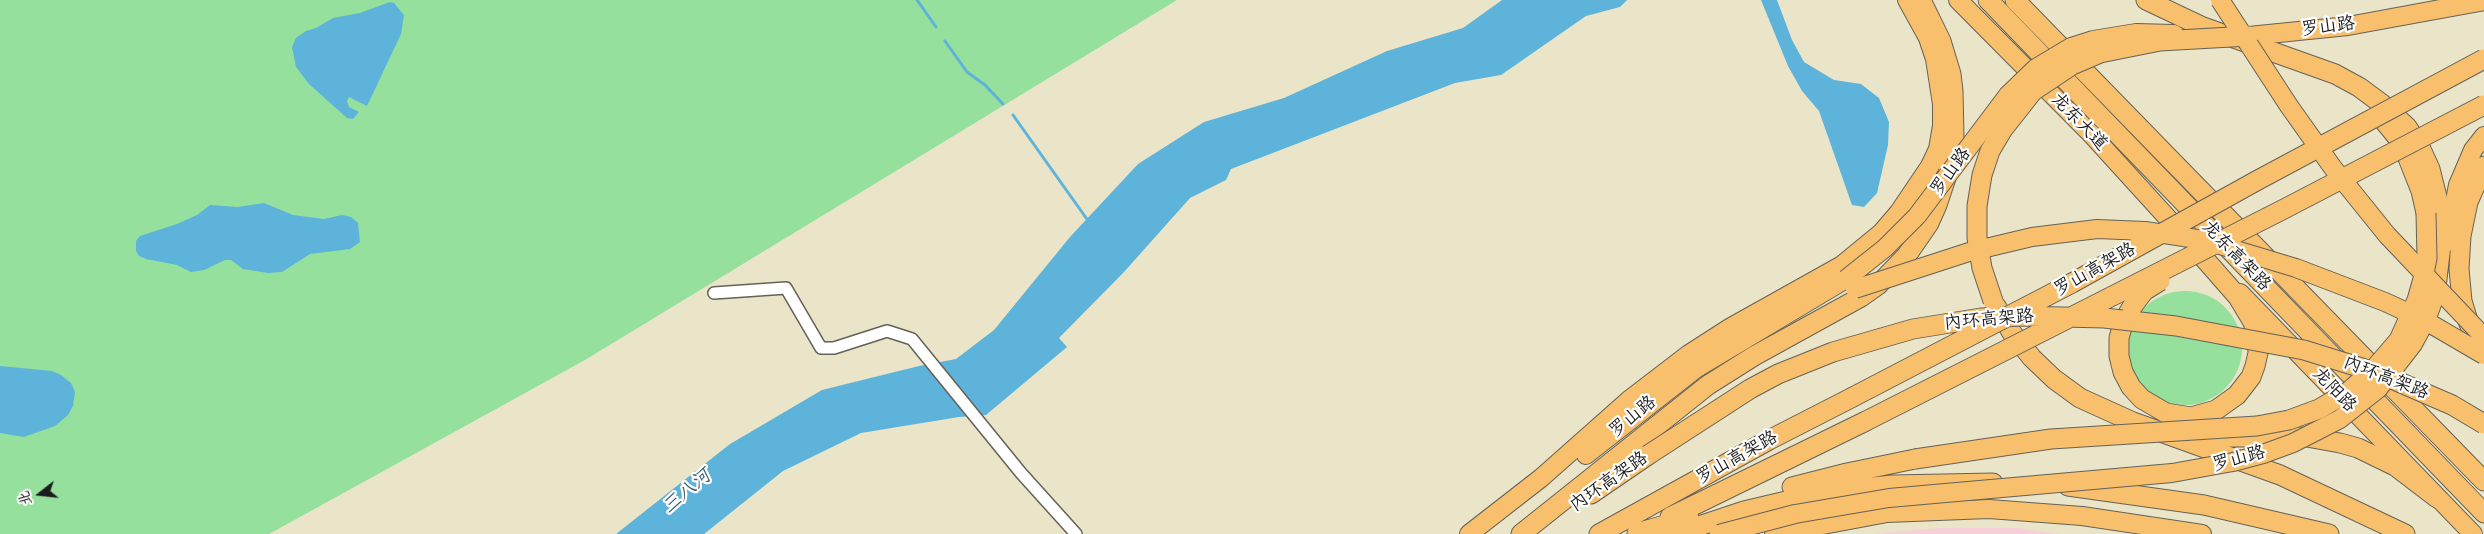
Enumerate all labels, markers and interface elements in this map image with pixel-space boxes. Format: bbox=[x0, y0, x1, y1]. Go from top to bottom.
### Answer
street label: 罗山路 bbox=[2300, 13, 2356, 41]
street label: 龙东大道 bbox=[2046, 89, 2112, 155]
street label: 罗山路 bbox=[1926, 144, 1976, 200]
street label: 龙东高架路 bbox=[2197, 216, 2275, 296]
street label: 罗山高架路 bbox=[2050, 239, 2140, 301]
street label: 内环高架路 bbox=[1943, 305, 2035, 335]
street label: 内环高架路 bbox=[2340, 352, 2432, 404]
street label: 龙阳路 bbox=[2307, 363, 2361, 417]
street label: 罗山路 bbox=[1605, 392, 1661, 442]
street label: 罗山高架路 bbox=[1692, 427, 1782, 489]
street label: 罗山路 bbox=[2210, 442, 2268, 476]
street label: 内环高架路 bbox=[1566, 447, 1652, 517]
water label: 三八河 bbox=[658, 465, 716, 519]
north arrow bbox=[15, 469, 65, 519]
text: 北 bbox=[15, 489, 35, 507]

